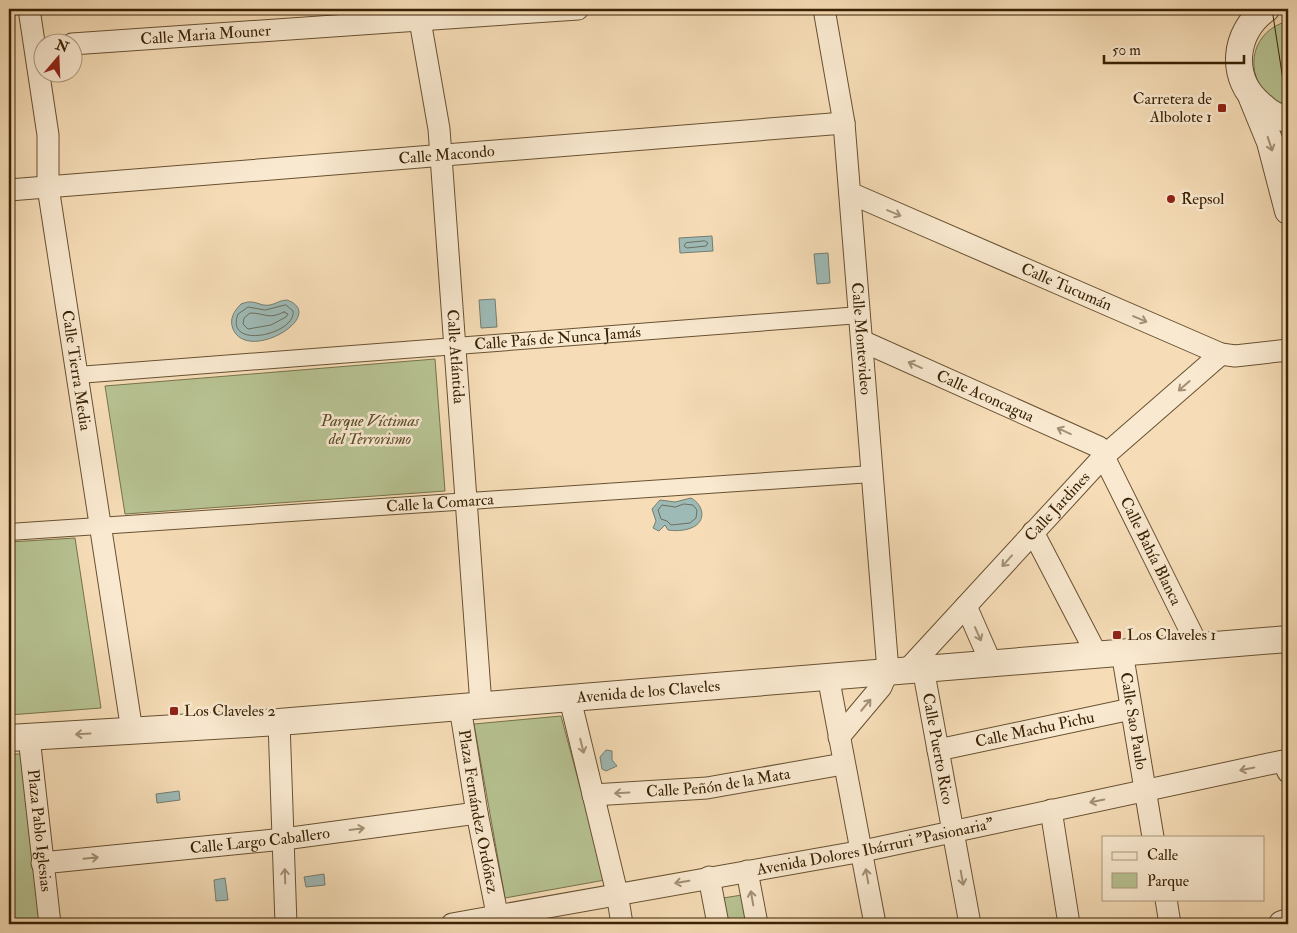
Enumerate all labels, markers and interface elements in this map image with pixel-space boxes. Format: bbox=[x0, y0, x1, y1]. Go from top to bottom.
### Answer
street label: Calle Maria Mouner bbox=[140, 20, 272, 49]
north arrow bbox=[32, 32, 82, 82]
scale bar bbox=[1104, 32, 1244, 64]
text: N bbox=[52, 36, 71, 56]
text: 50 m bbox=[1112, 41, 1141, 60]
place label: Carretera de Albolote 1 bbox=[1133, 89, 1212, 127]
marker: Carretera de Albolote 1 bbox=[1216, 102, 1228, 114]
one-way arrow bbox=[1266, 135, 1276, 151]
street label: Calle Macondo bbox=[398, 141, 496, 169]
place label: Repsol bbox=[1181, 189, 1224, 210]
marker: Repsol bbox=[1165, 193, 1177, 205]
one-way arrow bbox=[887, 209, 902, 218]
street label: Calle Tucumán bbox=[1018, 258, 1115, 315]
street label: Calle Montevideo bbox=[847, 282, 876, 396]
street label: Calle Tierra Media bbox=[57, 309, 96, 432]
street label: Calle Atlántida bbox=[442, 309, 469, 405]
one-way arrow bbox=[1132, 314, 1147, 324]
street label: Calle País de Nunca Jamás bbox=[473, 322, 642, 355]
one-way arrow bbox=[908, 359, 923, 369]
street label: Calle Aconcagua bbox=[933, 366, 1038, 427]
one-way arrow bbox=[1178, 380, 1191, 392]
park label: Parque Víctimas del Terrorismo bbox=[320, 411, 420, 449]
one-way arrow bbox=[1057, 426, 1072, 436]
street label: Calle Jardines bbox=[1020, 468, 1094, 546]
street label: Calle la Comarca bbox=[386, 489, 495, 517]
street label: Calle Bahía Blanca bbox=[1115, 494, 1186, 609]
one-way arrow bbox=[1001, 555, 1013, 568]
place label: Los Claveles 1 bbox=[1127, 625, 1216, 645]
one-way arrow bbox=[974, 626, 984, 641]
marker: Los Claveles 1 bbox=[1111, 629, 1123, 641]
street label: Calle Sao Paulo bbox=[1116, 671, 1152, 772]
street label: Avenida de los Claveles bbox=[575, 676, 721, 708]
street label: Calle Puerto Rico bbox=[918, 691, 958, 806]
one-way arrow bbox=[860, 699, 871, 712]
place label: Los Claveles 2 bbox=[184, 701, 276, 721]
marker: Los Claveles 2 bbox=[168, 705, 180, 717]
street label: Calle Machu Pichu bbox=[973, 707, 1096, 752]
street label: Plaza Fernández Ordóñez bbox=[454, 728, 503, 895]
one-way arrow bbox=[76, 729, 92, 738]
one-way arrow bbox=[577, 738, 587, 754]
street label: Calle Peñón de la Mata bbox=[646, 763, 792, 802]
one-way arrow bbox=[1240, 765, 1256, 774]
street label: Plaza Pablo Iglesias bbox=[23, 768, 56, 893]
one-way arrow bbox=[614, 788, 630, 798]
one-way arrow bbox=[1089, 797, 1105, 806]
street label: Avenida Dolores Ibárruri "Pasionaria" bbox=[754, 813, 995, 880]
street label: Calle Largo Caballero bbox=[189, 823, 331, 858]
one-way arrow bbox=[349, 824, 365, 834]
legend bbox=[1102, 836, 1264, 900]
text: Calle bbox=[1147, 846, 1178, 865]
one-way arrow bbox=[83, 853, 99, 863]
one-way arrow bbox=[280, 868, 289, 884]
one-way arrow bbox=[862, 869, 872, 885]
one-way arrow bbox=[957, 869, 967, 885]
text: Parque bbox=[1147, 872, 1189, 891]
one-way arrow bbox=[674, 878, 690, 888]
one-way arrow bbox=[747, 890, 757, 906]

